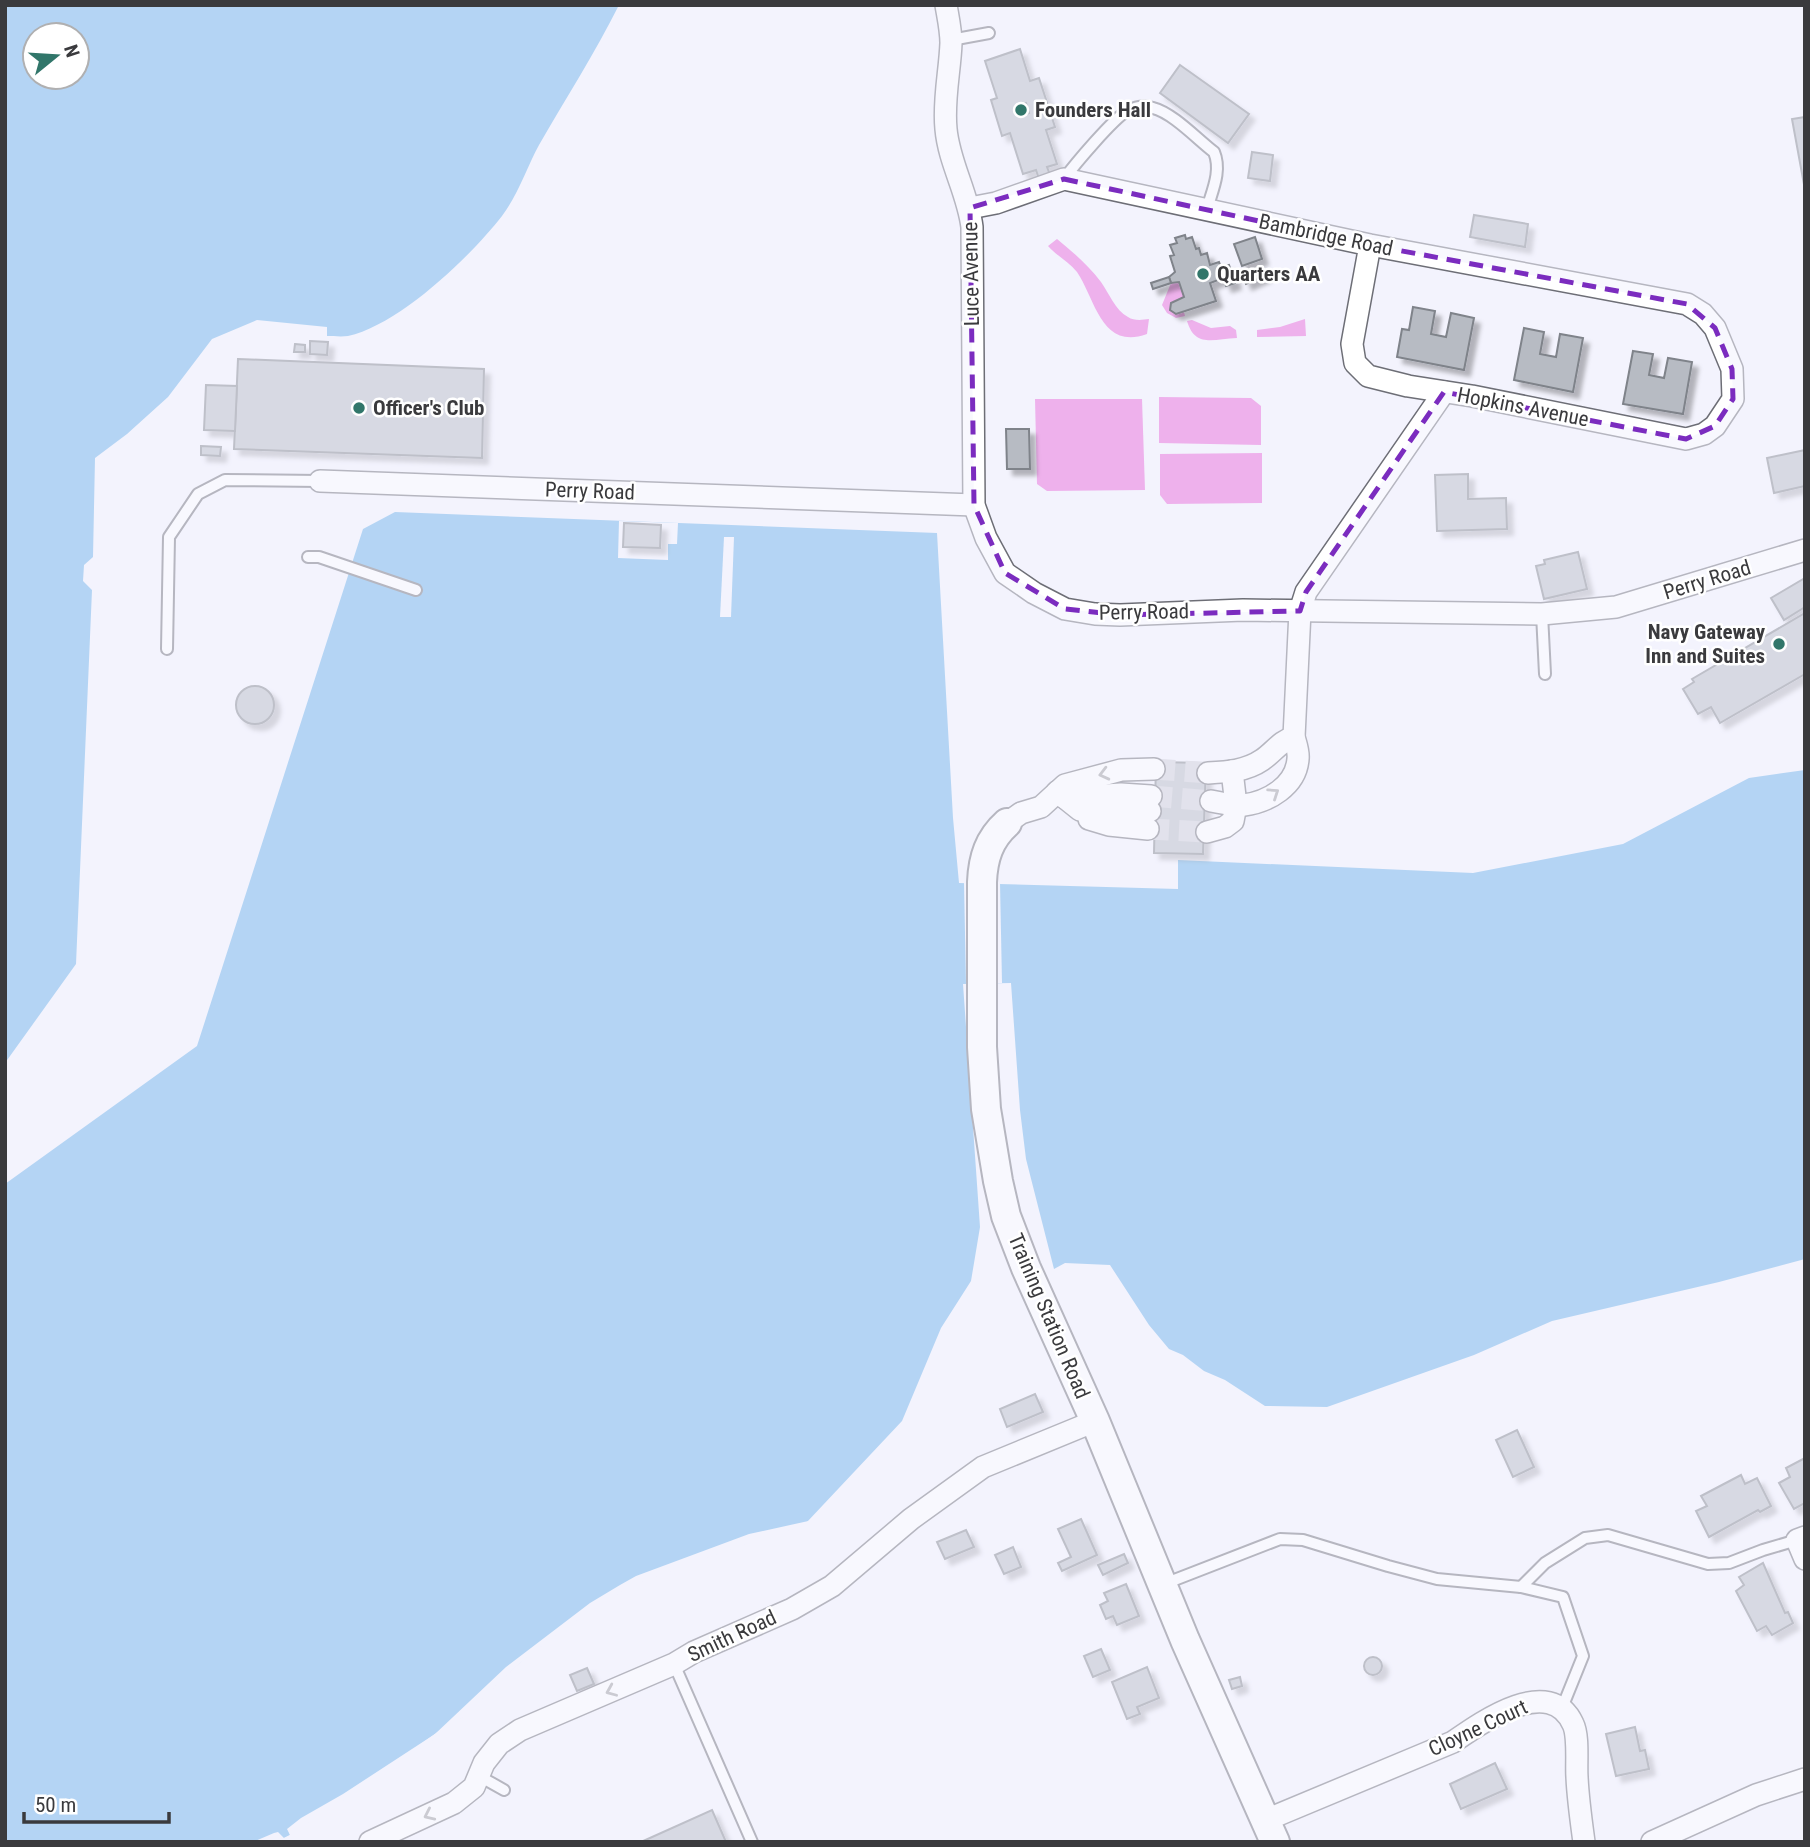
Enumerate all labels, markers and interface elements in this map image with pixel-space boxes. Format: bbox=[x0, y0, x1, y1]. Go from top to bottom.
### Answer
north arrow bbox=[21, 21, 91, 91]
text: N bbox=[59, 42, 84, 60]
place label: Founders Hall bbox=[1035, 98, 1151, 122]
marker: Founders Hall bbox=[1013, 102, 1029, 118]
street label: Bambridge Road bbox=[1257, 209, 1395, 261]
street label: Luce Avenue bbox=[958, 221, 984, 326]
place label: Quarters AA bbox=[1217, 262, 1321, 286]
marker: Quarters AA bbox=[1195, 266, 1211, 282]
street label: Hopkins Avenue bbox=[1455, 383, 1591, 432]
place label: Officer's Club bbox=[373, 396, 485, 420]
marker: Officer's Club bbox=[351, 400, 367, 416]
street label: Perry Road bbox=[545, 477, 635, 505]
street label: Perry Road bbox=[1660, 555, 1754, 605]
street label: Perry Road bbox=[1099, 599, 1189, 625]
place label: Navy Gateway Inn and Suites bbox=[1645, 620, 1766, 668]
marker: Navy Gateway Inn and Suites bbox=[1771, 636, 1787, 652]
one-way arrow bbox=[1098, 766, 1110, 780]
one-way arrow bbox=[1266, 789, 1279, 802]
street label: Training Station Road bbox=[1003, 1230, 1095, 1402]
street label: Smith Road bbox=[684, 1605, 780, 1667]
one-way arrow bbox=[606, 1683, 618, 1697]
street label: Cloyne Court bbox=[1425, 1695, 1531, 1761]
scale bar bbox=[24, 1780, 170, 1824]
text: 50 m bbox=[35, 1793, 76, 1817]
one-way arrow bbox=[424, 1807, 436, 1821]

